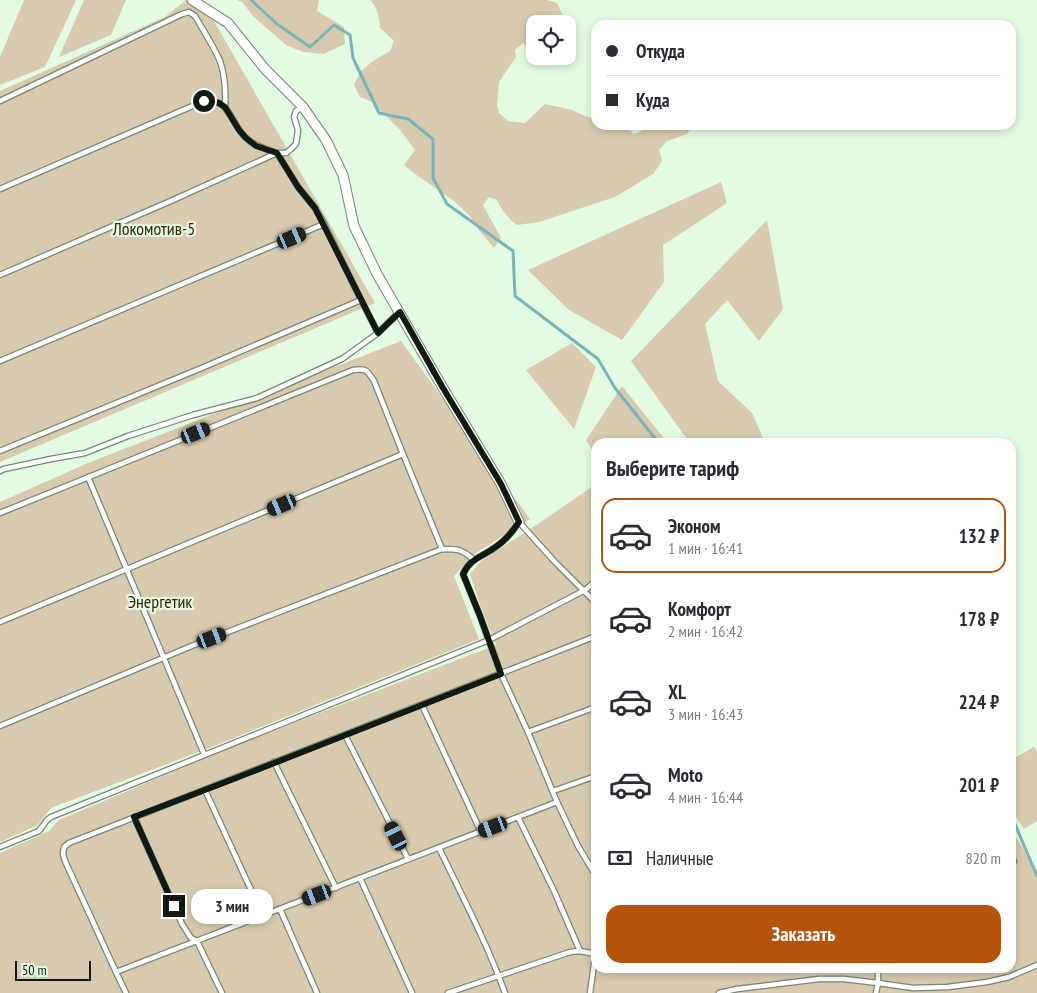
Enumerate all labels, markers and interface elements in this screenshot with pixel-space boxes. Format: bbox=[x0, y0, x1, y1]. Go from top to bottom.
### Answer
map controls bbox=[526, 15, 576, 65]
button: locate bbox=[526, 15, 576, 65]
text: Откуда bbox=[636, 39, 685, 63]
text: Куда bbox=[636, 88, 670, 112]
route start bbox=[193, 90, 215, 112]
park label: Локомотив-5 bbox=[112, 217, 195, 240]
car bbox=[275, 225, 308, 251]
car bbox=[179, 420, 212, 446]
text: Выберите тариф bbox=[606, 454, 739, 482]
car bbox=[265, 492, 298, 518]
icon: car bbox=[608, 513, 653, 558]
text: Эконом bbox=[668, 514, 721, 538]
text: 132 ₽ bbox=[959, 524, 999, 548]
text: 1 мин · 16:41 bbox=[668, 538, 743, 558]
park label: Энергетик bbox=[128, 590, 192, 613]
icon: car bbox=[608, 596, 653, 641]
text: Комфорт bbox=[668, 597, 731, 621]
text: 178 ₽ bbox=[959, 607, 999, 631]
text: 2 мин · 16:42 bbox=[668, 621, 743, 641]
car bbox=[195, 626, 228, 650]
icon: car bbox=[608, 679, 653, 724]
text: XL bbox=[668, 680, 686, 704]
text: 224 ₽ bbox=[959, 690, 999, 714]
text: 3 мин · 16:43 bbox=[668, 704, 743, 724]
icon: car bbox=[608, 762, 653, 807]
text: Moto bbox=[668, 763, 703, 787]
text: 201 ₽ bbox=[959, 773, 999, 797]
text: 4 мин · 16:44 bbox=[668, 787, 743, 807]
car bbox=[476, 815, 509, 839]
car bbox=[382, 819, 409, 853]
icon: cash bbox=[606, 844, 634, 872]
text: Наличные bbox=[646, 846, 714, 870]
text: 820 m bbox=[966, 848, 1001, 868]
car bbox=[300, 883, 333, 907]
callout: 3 мин bbox=[192, 888, 274, 924]
route end bbox=[163, 895, 185, 917]
text: 3 мин bbox=[215, 896, 249, 916]
button: Заказать bbox=[606, 905, 1001, 963]
scale bar bbox=[15, 958, 91, 981]
text: 50 m bbox=[22, 961, 47, 979]

